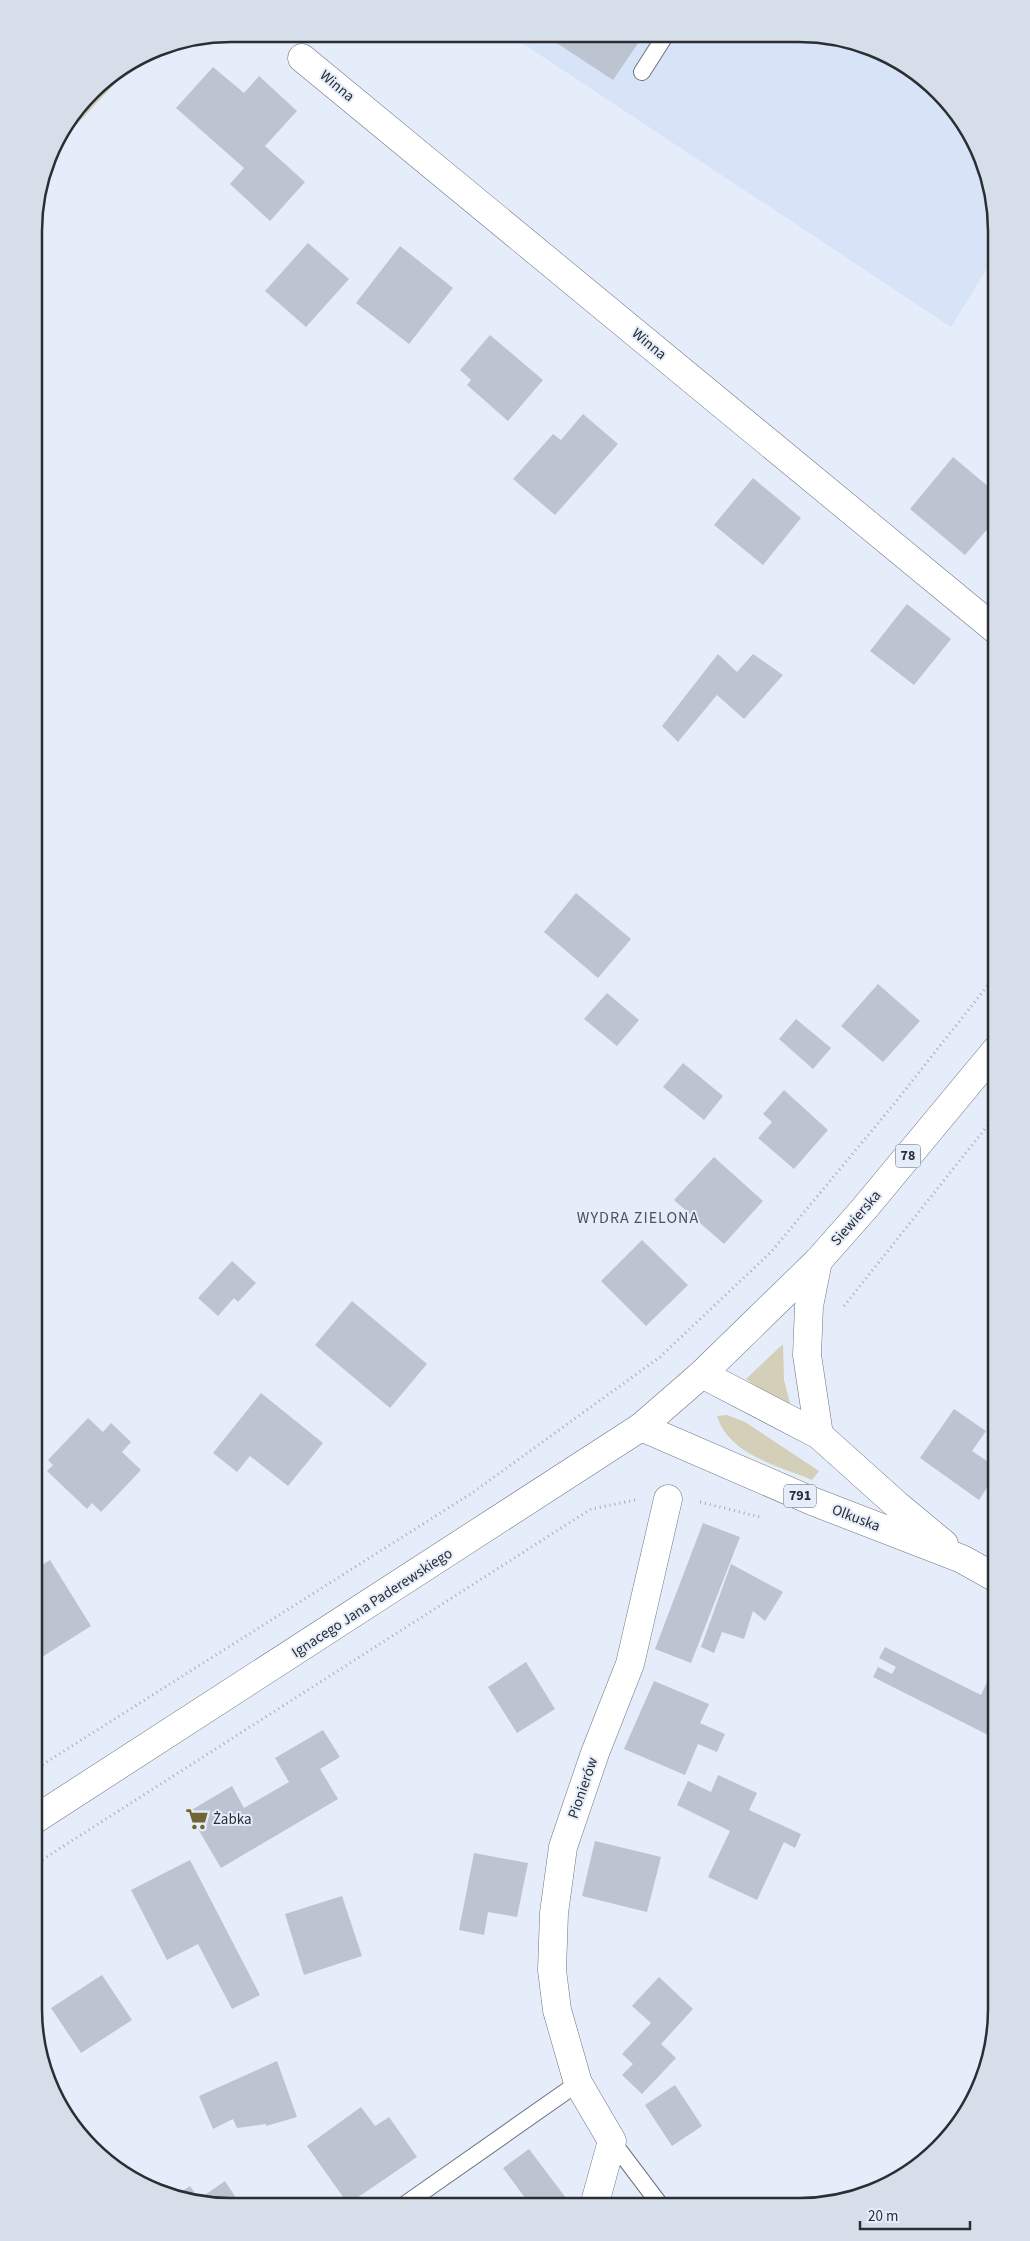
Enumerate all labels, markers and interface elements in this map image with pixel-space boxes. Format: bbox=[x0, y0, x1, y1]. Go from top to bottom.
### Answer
street label: Winna bbox=[315, 65, 359, 107]
street label: Winna bbox=[627, 323, 671, 365]
road number: 78 bbox=[896, 1144, 920, 1168]
street label: Siewierska bbox=[826, 1186, 886, 1250]
district label: WYDRA ZIELONA bbox=[577, 1207, 699, 1229]
road number: 791 bbox=[784, 1484, 816, 1508]
street label: Olkuska bbox=[829, 1499, 883, 1537]
street label: Ignacego Jana Paderewskiego bbox=[288, 1543, 456, 1663]
street label: Pionierów bbox=[563, 1754, 603, 1821]
supermarket icon: Żabka bbox=[184, 1806, 210, 1832]
place label: Żabka bbox=[213, 1809, 252, 1830]
scale bar bbox=[860, 2198, 970, 2230]
text: 20 m bbox=[868, 2206, 898, 2227]

